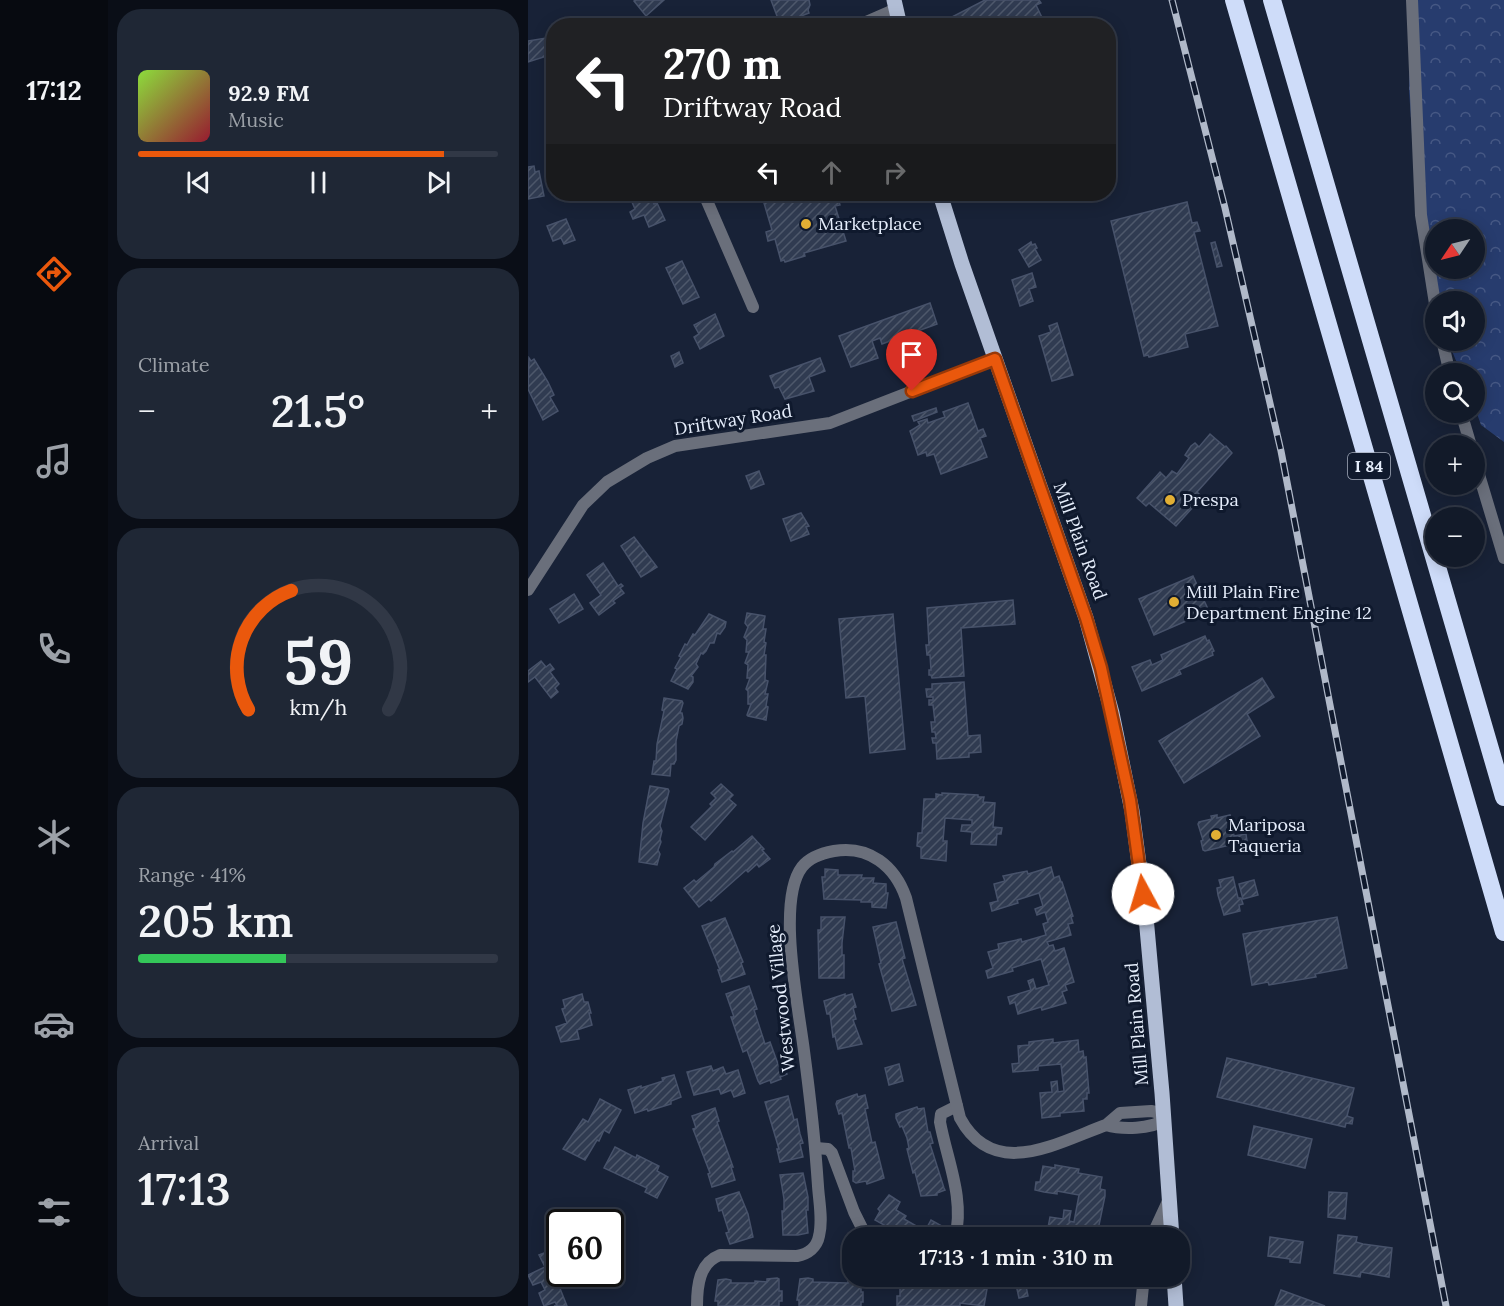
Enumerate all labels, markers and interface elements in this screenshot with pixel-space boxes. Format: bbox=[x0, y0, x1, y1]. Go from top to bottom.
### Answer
text: 270 m bbox=[663, 37, 781, 91]
icon: left bbox=[564, 42, 642, 120]
text: 17:12 bbox=[26, 73, 82, 107]
text: 92.9 FM bbox=[228, 79, 310, 107]
text: Driftway Road bbox=[663, 90, 842, 124]
text: Music bbox=[228, 107, 284, 132]
icon: left bbox=[752, 156, 785, 189]
icon: ahead bbox=[815, 156, 848, 189]
icon: right bbox=[878, 156, 911, 189]
icon: previous bbox=[182, 166, 215, 199]
icon: pause bbox=[302, 166, 335, 199]
icon: next bbox=[422, 166, 455, 199]
place label: Marketplace bbox=[818, 212, 922, 235]
marker: Marketplace bbox=[799, 217, 813, 231]
north arrow bbox=[1425, 219, 1485, 279]
map controls bbox=[1425, 219, 1485, 567]
icon: directions bbox=[33, 253, 75, 295]
button: sound bbox=[1425, 291, 1485, 351]
pin bbox=[886, 329, 937, 391]
icon: arrive bbox=[895, 338, 928, 371]
text: Climate bbox=[138, 352, 210, 377]
button: search bbox=[1425, 363, 1485, 423]
text: 21.5° bbox=[271, 382, 365, 439]
text: − bbox=[138, 390, 156, 432]
text: + bbox=[481, 390, 498, 432]
street label: Driftway Road bbox=[672, 399, 794, 440]
button: + bbox=[1425, 435, 1485, 495]
icon: music bbox=[33, 440, 75, 482]
road number: I 84 bbox=[1348, 453, 1390, 479]
street label: Mill Plain Road bbox=[1049, 479, 1112, 603]
place label: Prespa bbox=[1182, 488, 1239, 511]
marker: Prespa bbox=[1163, 493, 1177, 507]
button: − bbox=[1425, 507, 1485, 567]
place label: Mill Plain Fire Department Engine 12 bbox=[1186, 580, 1372, 624]
marker: Mill Plain Fire Department Engine 12 bbox=[1167, 595, 1181, 609]
text: 59 bbox=[283, 621, 353, 701]
icon: phone bbox=[33, 628, 75, 670]
text: km/h bbox=[289, 693, 347, 721]
place label: Mariposa Taqueria bbox=[1228, 813, 1306, 857]
icon: climate bbox=[33, 816, 75, 858]
marker: Mariposa Taqueria bbox=[1209, 828, 1223, 842]
text: Range · 41% bbox=[138, 862, 246, 887]
position arrow bbox=[1111, 862, 1175, 926]
text: 205 km bbox=[138, 892, 294, 949]
street label: Westwood Village bbox=[761, 923, 800, 1073]
street label: Mill Plain Road bbox=[1120, 961, 1153, 1087]
icon: car bbox=[33, 1003, 75, 1045]
text: Arrival bbox=[138, 1130, 199, 1155]
text: 17:13 bbox=[138, 1160, 231, 1217]
icon: filters bbox=[33, 1191, 75, 1233]
speed limit sign: 60 bbox=[546, 1209, 624, 1287]
text: 17:13 · 1 min · 310 m bbox=[919, 1243, 1113, 1271]

